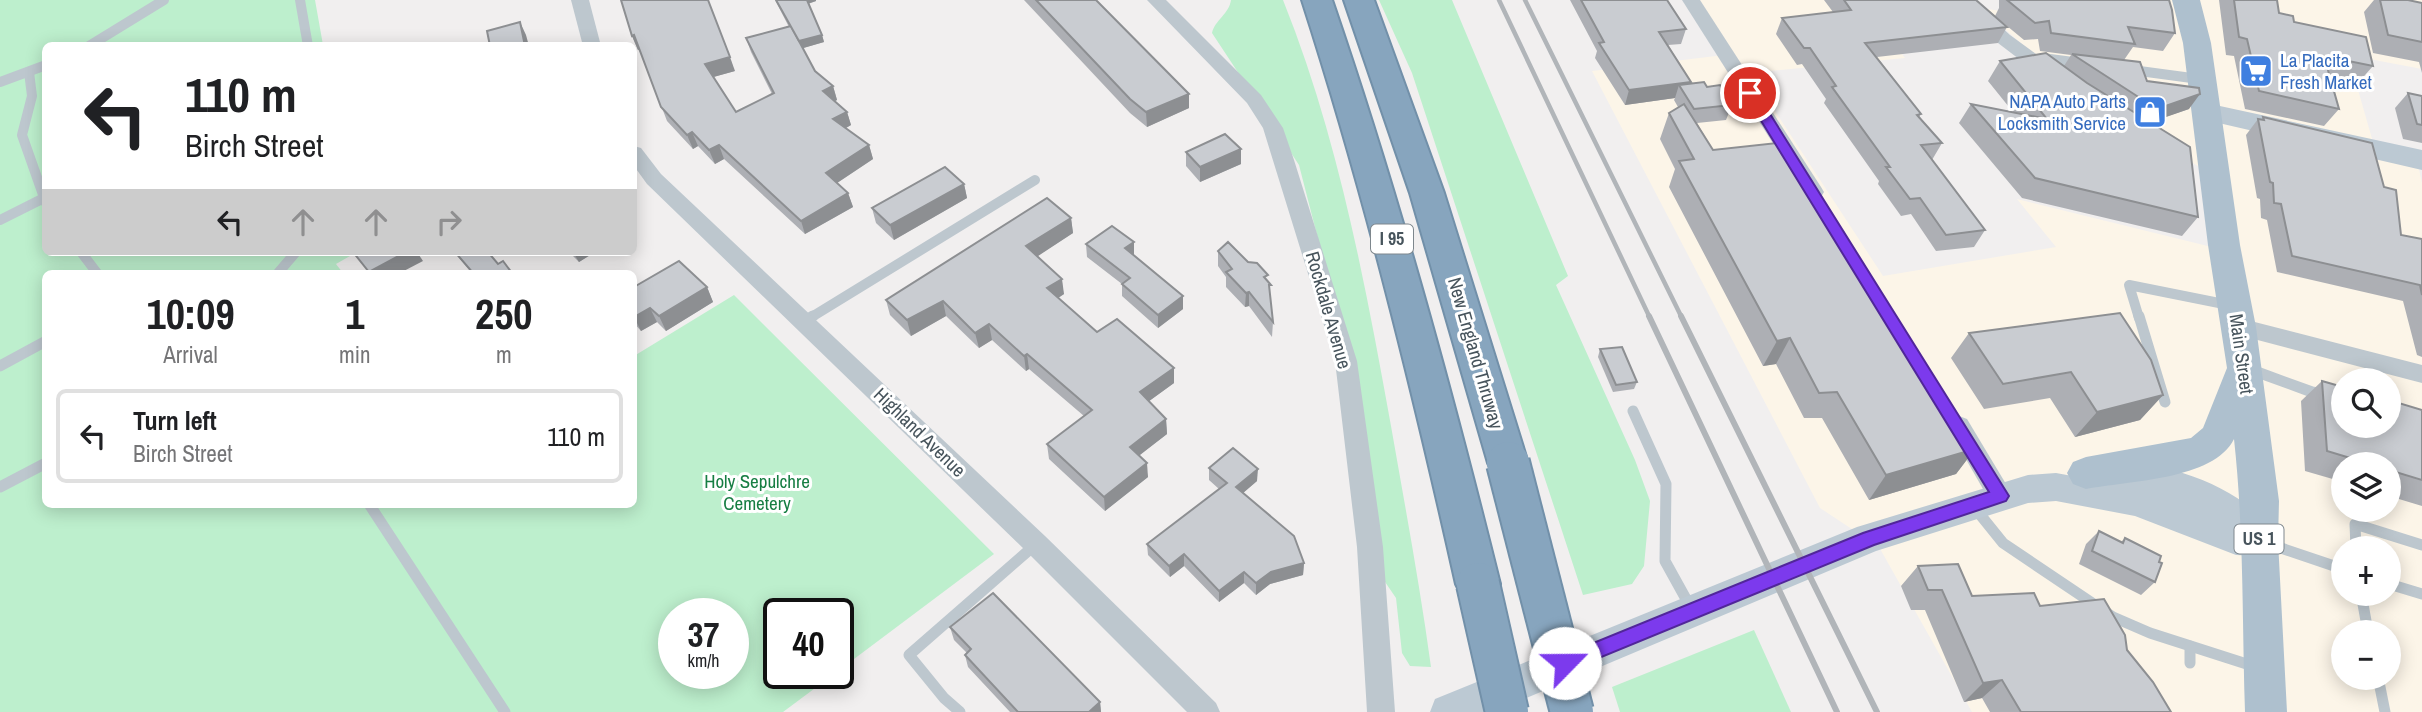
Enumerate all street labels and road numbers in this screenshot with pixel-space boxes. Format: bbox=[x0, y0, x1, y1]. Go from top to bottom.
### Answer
road number: I 95 bbox=[1371, 225, 1413, 254]
street label: Rockdale Avenue bbox=[1300, 248, 1358, 372]
street label: New England Thruway bbox=[1442, 274, 1510, 432]
street label: Main Street bbox=[2224, 312, 2261, 396]
street label: Highland Avenue bbox=[868, 382, 972, 482]
road number: US 1 bbox=[2234, 524, 2284, 554]

